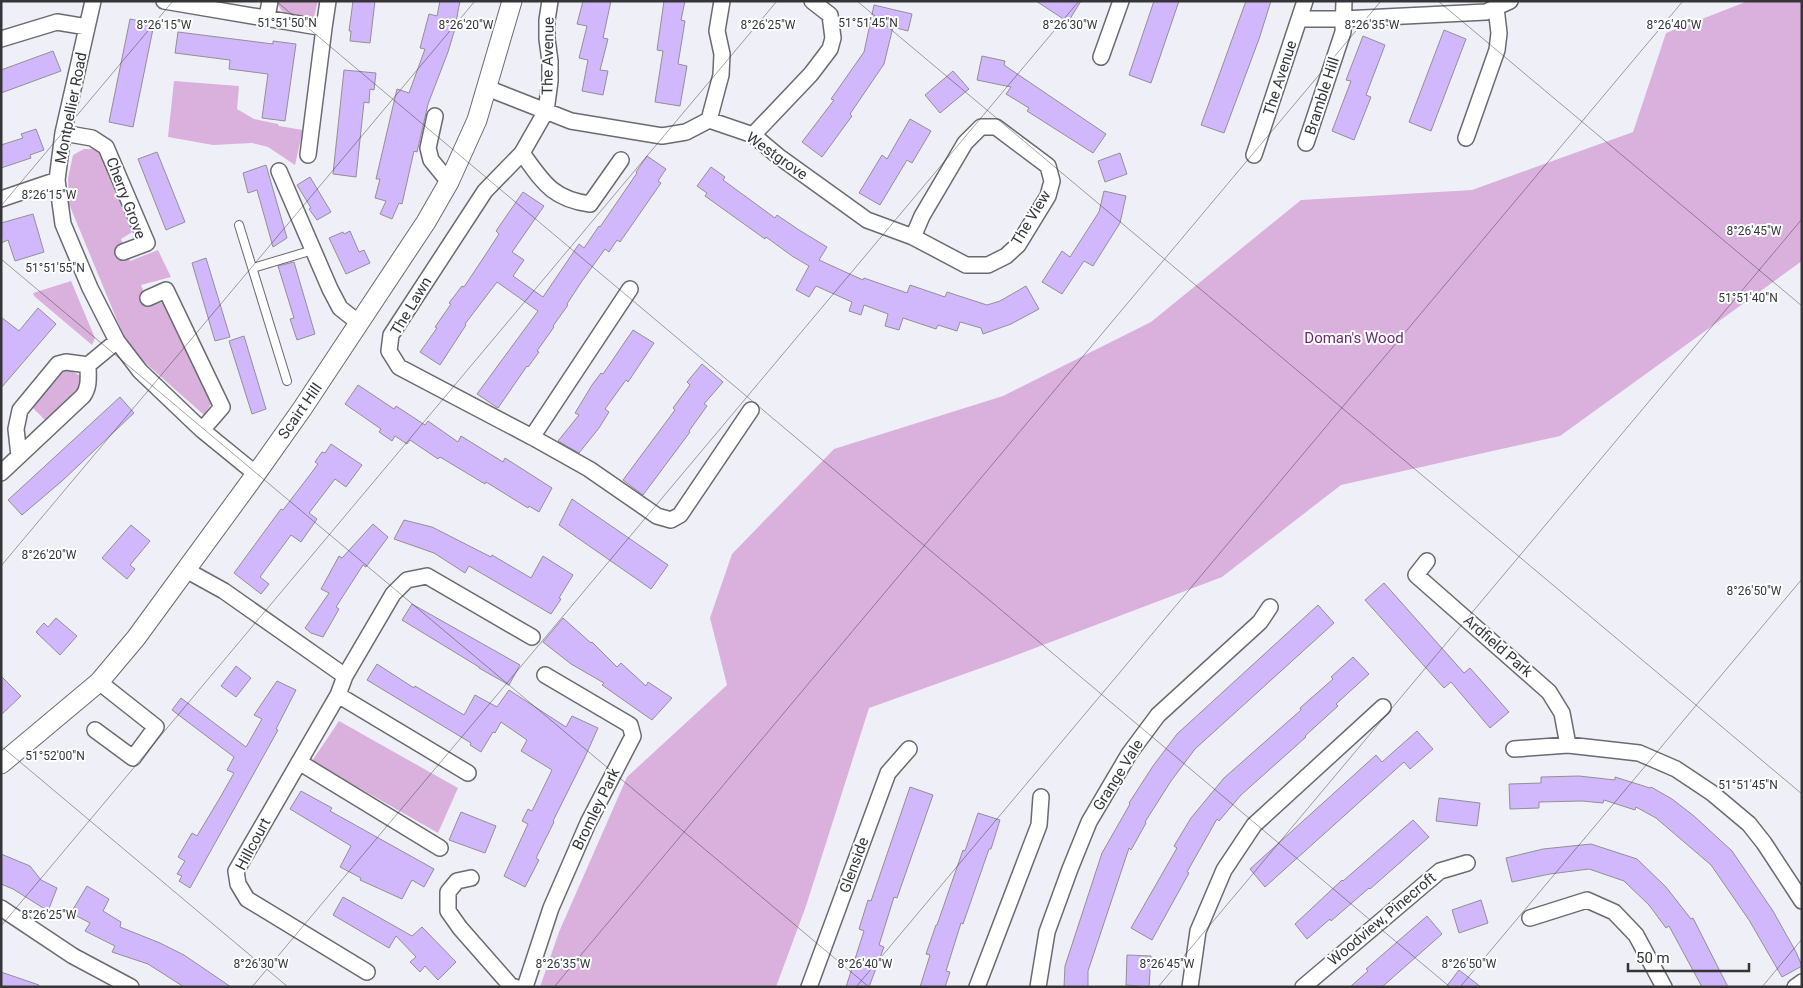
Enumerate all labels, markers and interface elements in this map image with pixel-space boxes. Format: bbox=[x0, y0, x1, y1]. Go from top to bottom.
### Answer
text: 51°51'50"N bbox=[257, 16, 317, 30]
text: 51°51'45"N bbox=[838, 16, 898, 30]
street label: The Avenue bbox=[538, 17, 558, 95]
text: 8°26'15"W bbox=[137, 18, 192, 32]
text: 8°26'20"W bbox=[439, 18, 494, 32]
text: 8°26'25"W bbox=[741, 18, 796, 32]
text: 8°26'30"W bbox=[1043, 18, 1098, 32]
text: 8°26'35"W bbox=[1345, 18, 1400, 32]
text: 8°26'40"W bbox=[1647, 18, 1702, 32]
street label: The Avenue bbox=[1259, 38, 1301, 118]
street label: Montpellier Road bbox=[51, 51, 91, 165]
street label: Bramble Hill bbox=[1301, 55, 1343, 137]
street label: Westgrove bbox=[743, 128, 811, 184]
street label: Cherry Grove bbox=[102, 155, 150, 241]
street label: The View bbox=[1007, 187, 1055, 249]
text: 8°26'15"W bbox=[22, 188, 77, 202]
text: 8°26'45"W bbox=[1727, 224, 1782, 238]
text: 51°51'55"N bbox=[25, 261, 85, 275]
street label: The Lawn bbox=[387, 274, 435, 338]
text: 51°51'40"N bbox=[1718, 291, 1778, 305]
park label: Doman's Wood bbox=[1304, 329, 1404, 347]
street label: Scairt Hill bbox=[274, 380, 326, 442]
text: 8°26'20"W bbox=[22, 548, 77, 562]
text: 8°26'50"W bbox=[1727, 584, 1782, 598]
street label: Ardfield Park bbox=[1460, 611, 1536, 681]
street label: Grange Vale bbox=[1089, 736, 1147, 814]
text: 51°52'00"N bbox=[25, 749, 85, 763]
street label: Bromley Park bbox=[569, 765, 624, 853]
text: 51°51'45"N bbox=[1718, 778, 1778, 792]
street label: Hillcourt bbox=[232, 815, 274, 873]
street label: Glenside bbox=[836, 835, 872, 895]
street label: Woodview, Pinecroft bbox=[1324, 869, 1440, 969]
text: 8°26'25"W bbox=[22, 908, 77, 922]
scale bar bbox=[1628, 940, 1749, 972]
text: 50 m bbox=[1636, 949, 1670, 967]
text: 8°26'30"W bbox=[234, 957, 289, 971]
text: 8°26'35"W bbox=[536, 957, 591, 971]
text: 8°26'40"W bbox=[838, 957, 893, 971]
text: 8°26'45"W bbox=[1140, 957, 1195, 971]
text: 8°26'50"W bbox=[1442, 957, 1497, 971]

